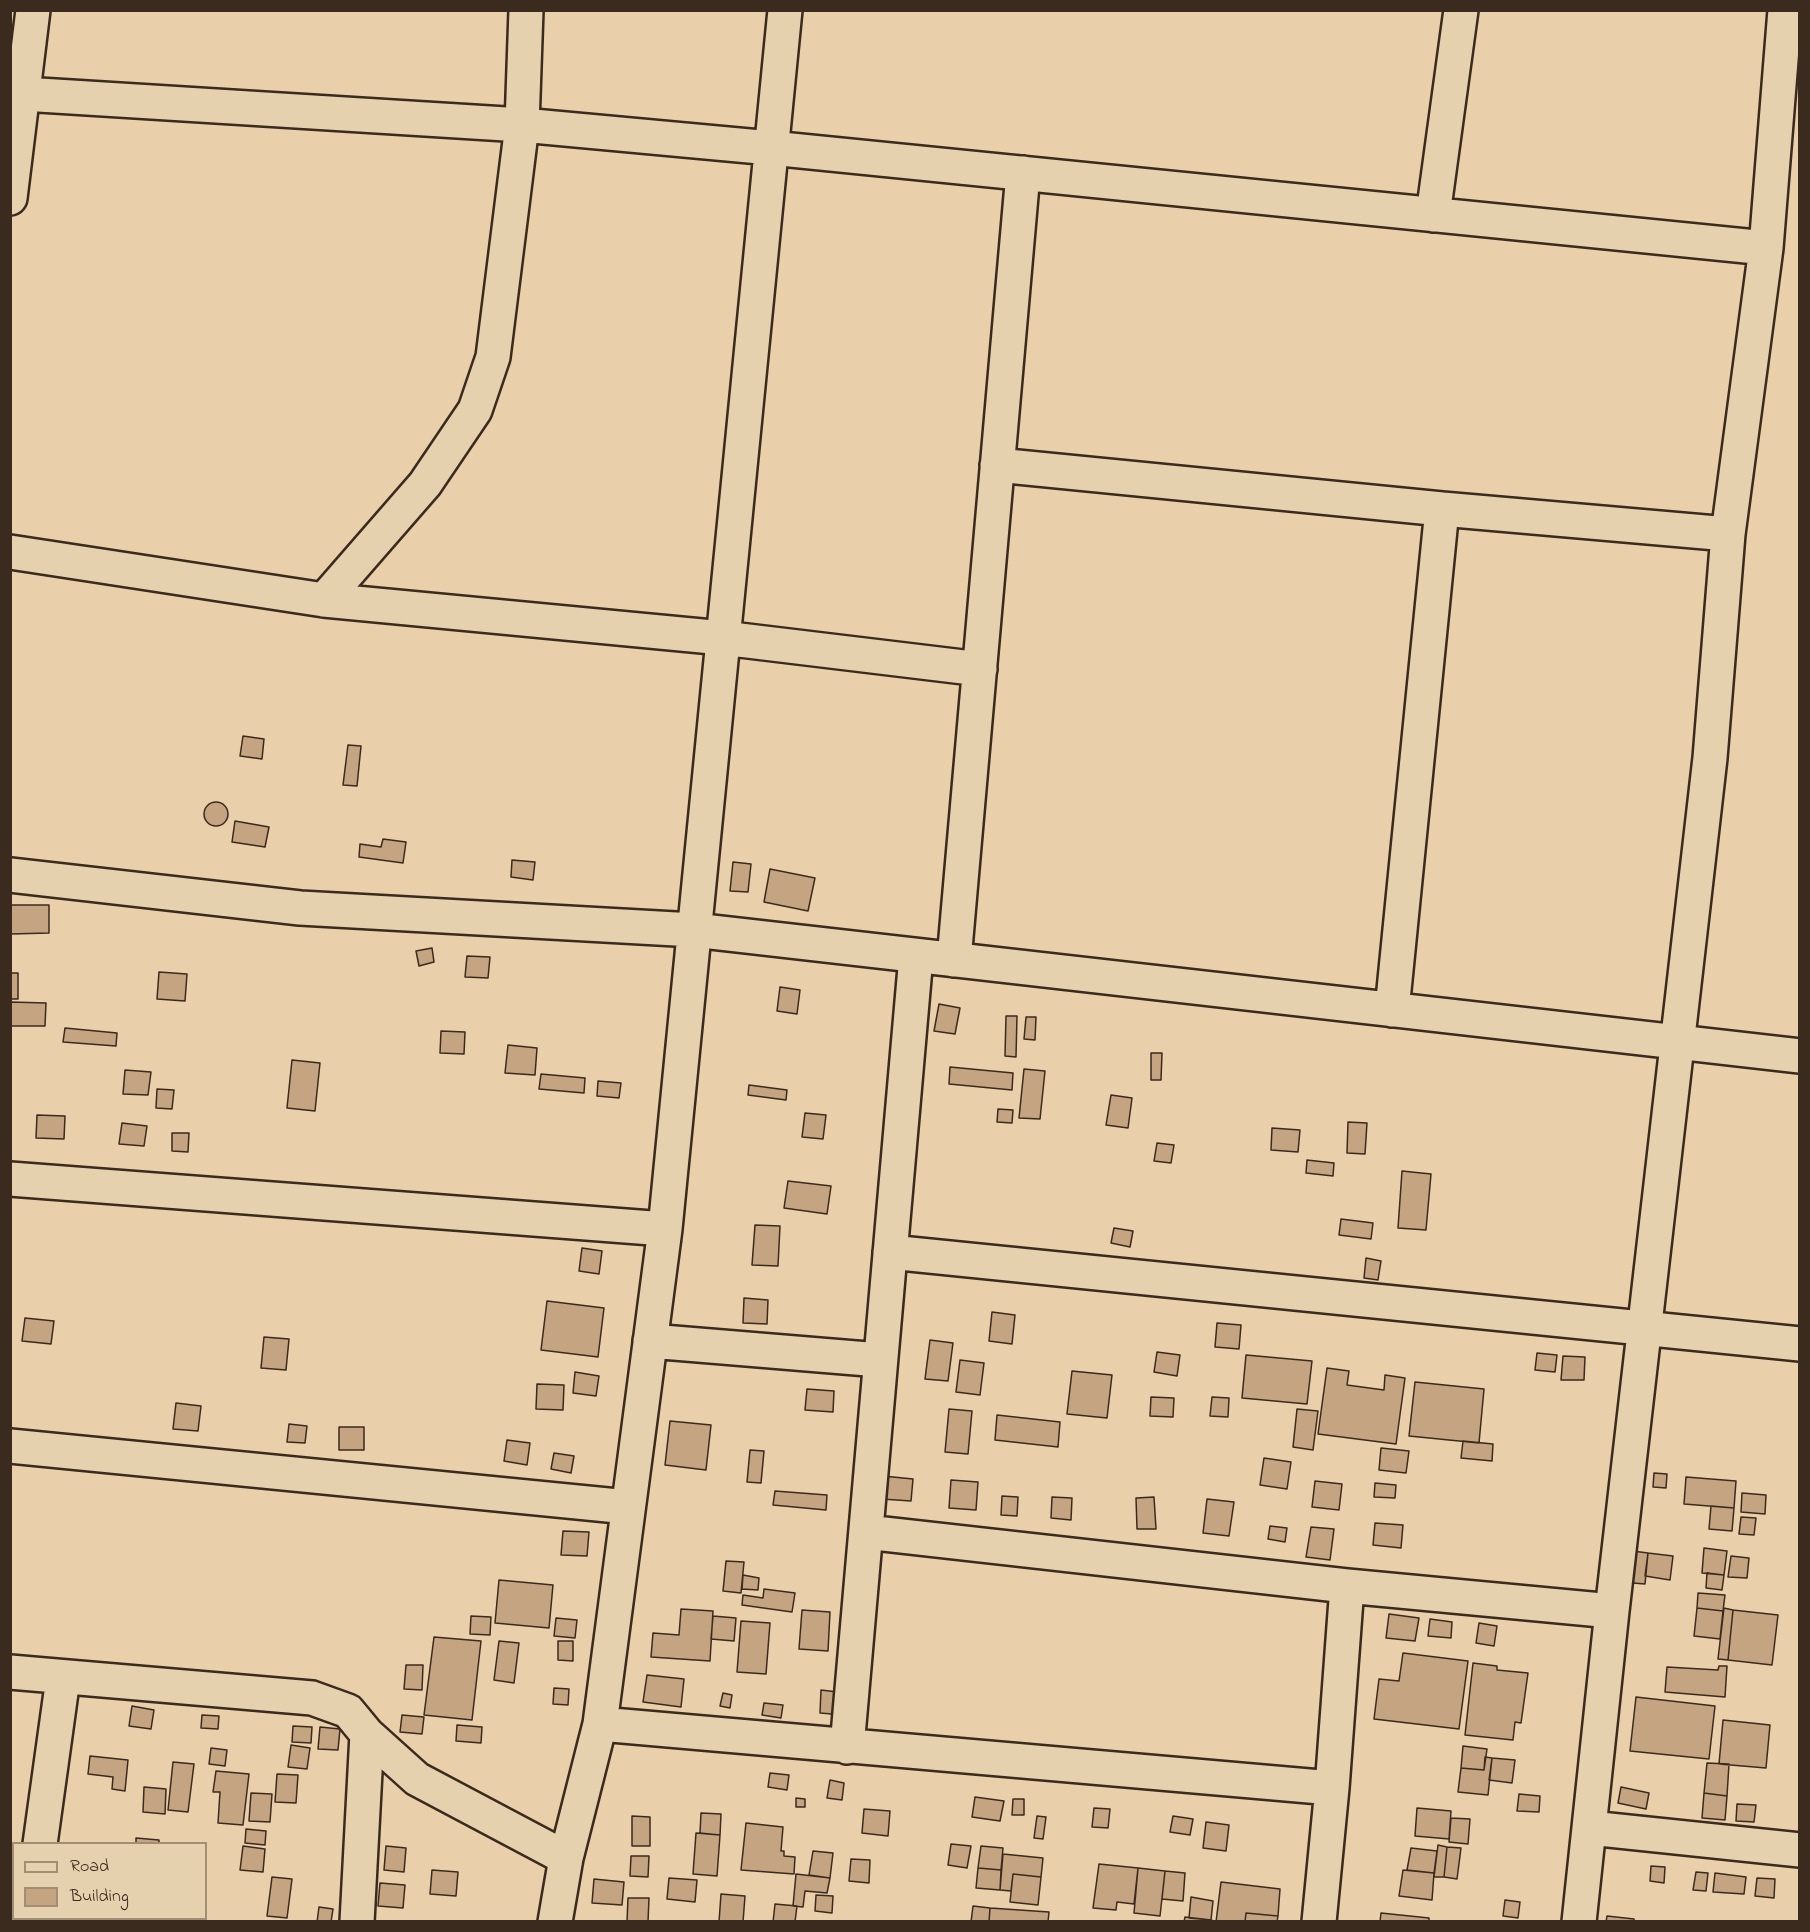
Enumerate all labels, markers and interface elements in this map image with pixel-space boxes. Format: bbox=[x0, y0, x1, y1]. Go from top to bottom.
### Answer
legend bbox=[12, 1842, 207, 1920]
text: Road bbox=[70, 1854, 109, 1880]
text: Building bbox=[70, 1884, 129, 1910]

